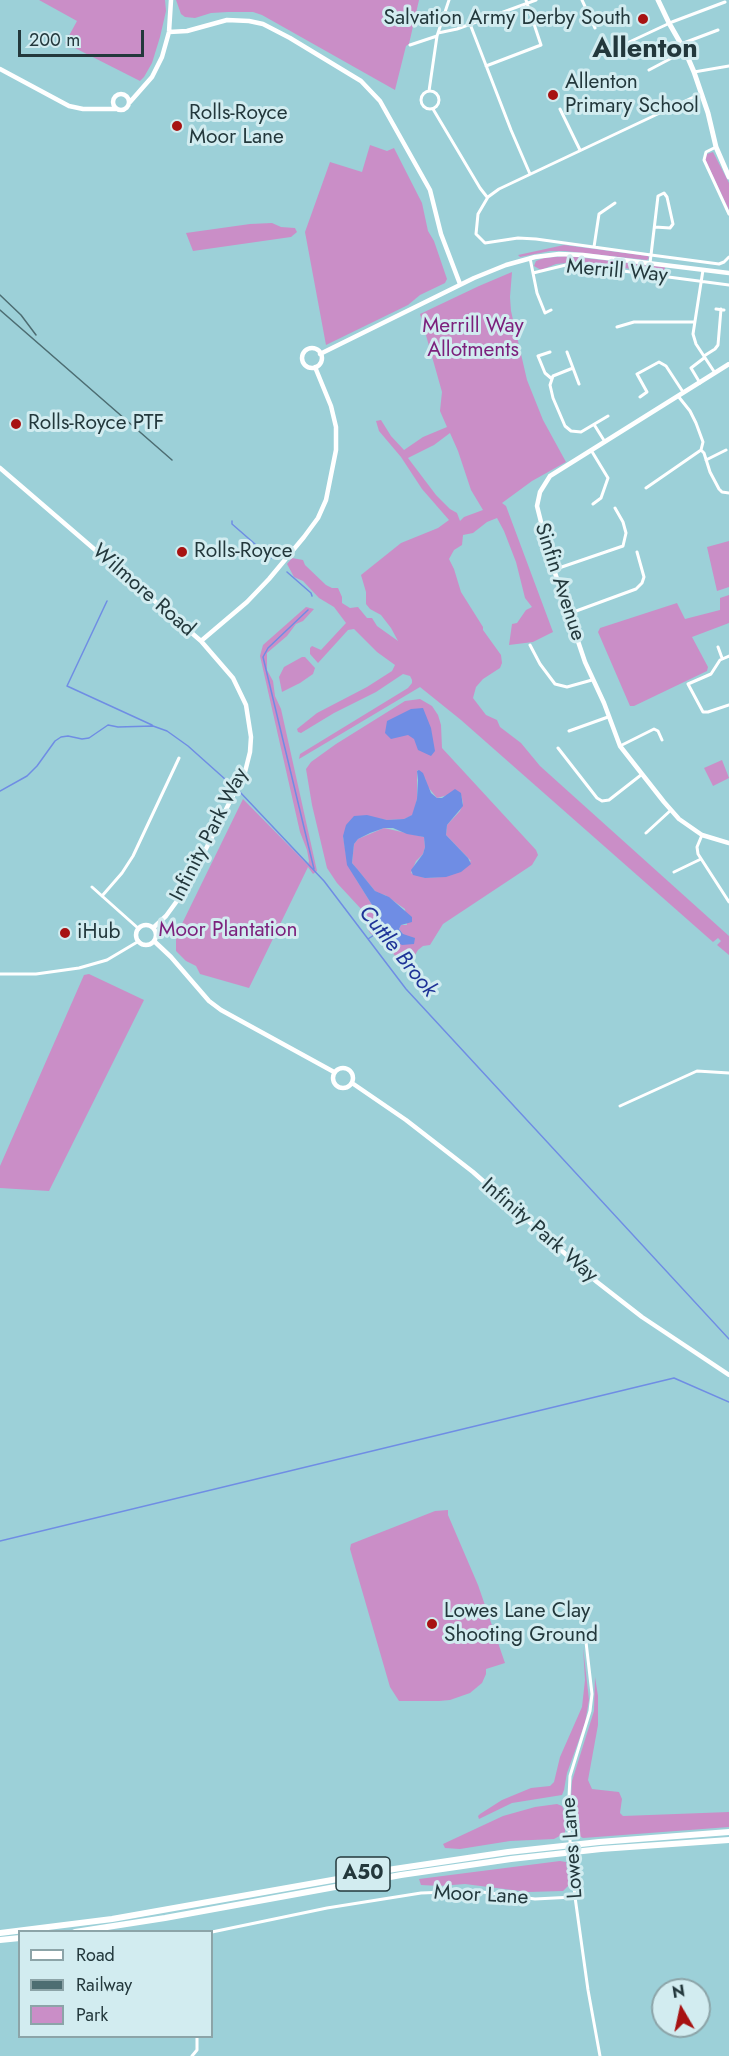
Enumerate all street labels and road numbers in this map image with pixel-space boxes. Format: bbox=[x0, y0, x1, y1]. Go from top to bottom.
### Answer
street label: Merrill Way bbox=[565, 255, 669, 289]
street label: Sinfin Avenue bbox=[528, 520, 590, 644]
street label: Wilmore Road bbox=[86, 539, 200, 643]
street label: Infinity Park Way bbox=[166, 764, 254, 906]
street label: Infinity Park Way bbox=[476, 1173, 602, 1289]
street label: Lowes Lane bbox=[557, 1796, 589, 1900]
road number: A50 bbox=[336, 1857, 390, 1891]
street label: Moor Lane bbox=[433, 1881, 529, 1911]

